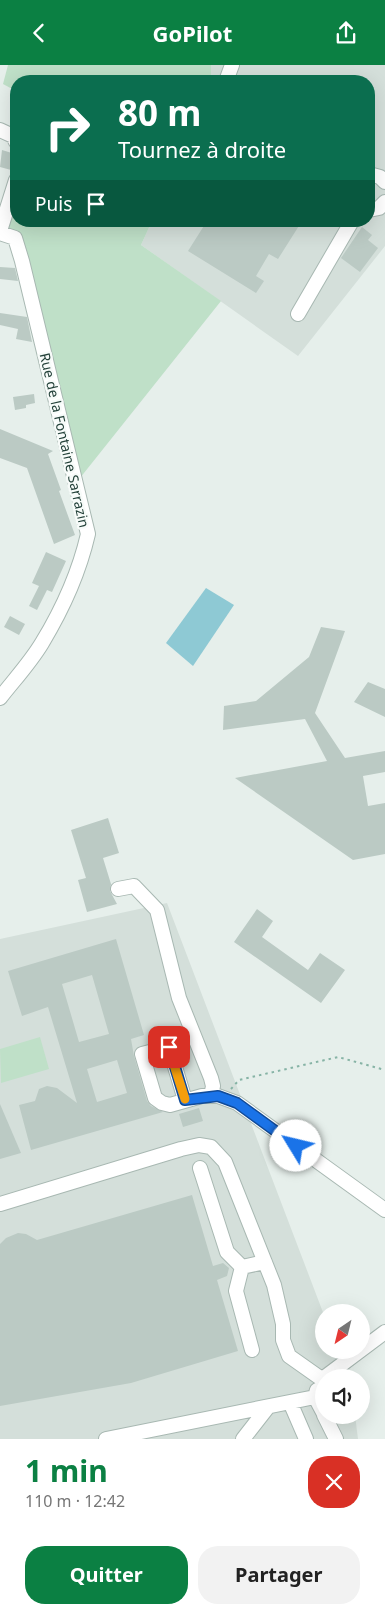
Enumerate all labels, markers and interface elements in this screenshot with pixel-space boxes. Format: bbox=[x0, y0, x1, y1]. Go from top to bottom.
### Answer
text: GoPilot bbox=[153, 18, 232, 48]
icon: back bbox=[25, 19, 53, 47]
icon: share bbox=[332, 19, 360, 47]
text: 80 m bbox=[118, 89, 201, 136]
icon: right bbox=[35, 95, 100, 160]
text: Tournez à droite bbox=[118, 134, 286, 164]
icon: arrive bbox=[82, 190, 110, 218]
text: Puis bbox=[35, 191, 72, 217]
street label: Rue de la Fontaine Sarrazin bbox=[36, 351, 94, 529]
pin bbox=[148, 1026, 190, 1068]
icon: arrive bbox=[155, 1033, 183, 1061]
position arrow bbox=[269, 1119, 321, 1171]
north arrow bbox=[315, 1304, 370, 1359]
map controls bbox=[315, 1304, 370, 1424]
button: sound bbox=[315, 1369, 370, 1424]
text: 1 min bbox=[25, 1450, 108, 1491]
button: close bbox=[308, 1456, 360, 1508]
text: 110 m · 12:42 bbox=[25, 1490, 125, 1512]
button: Quitter bbox=[25, 1546, 188, 1604]
button: Partager bbox=[198, 1546, 360, 1604]

